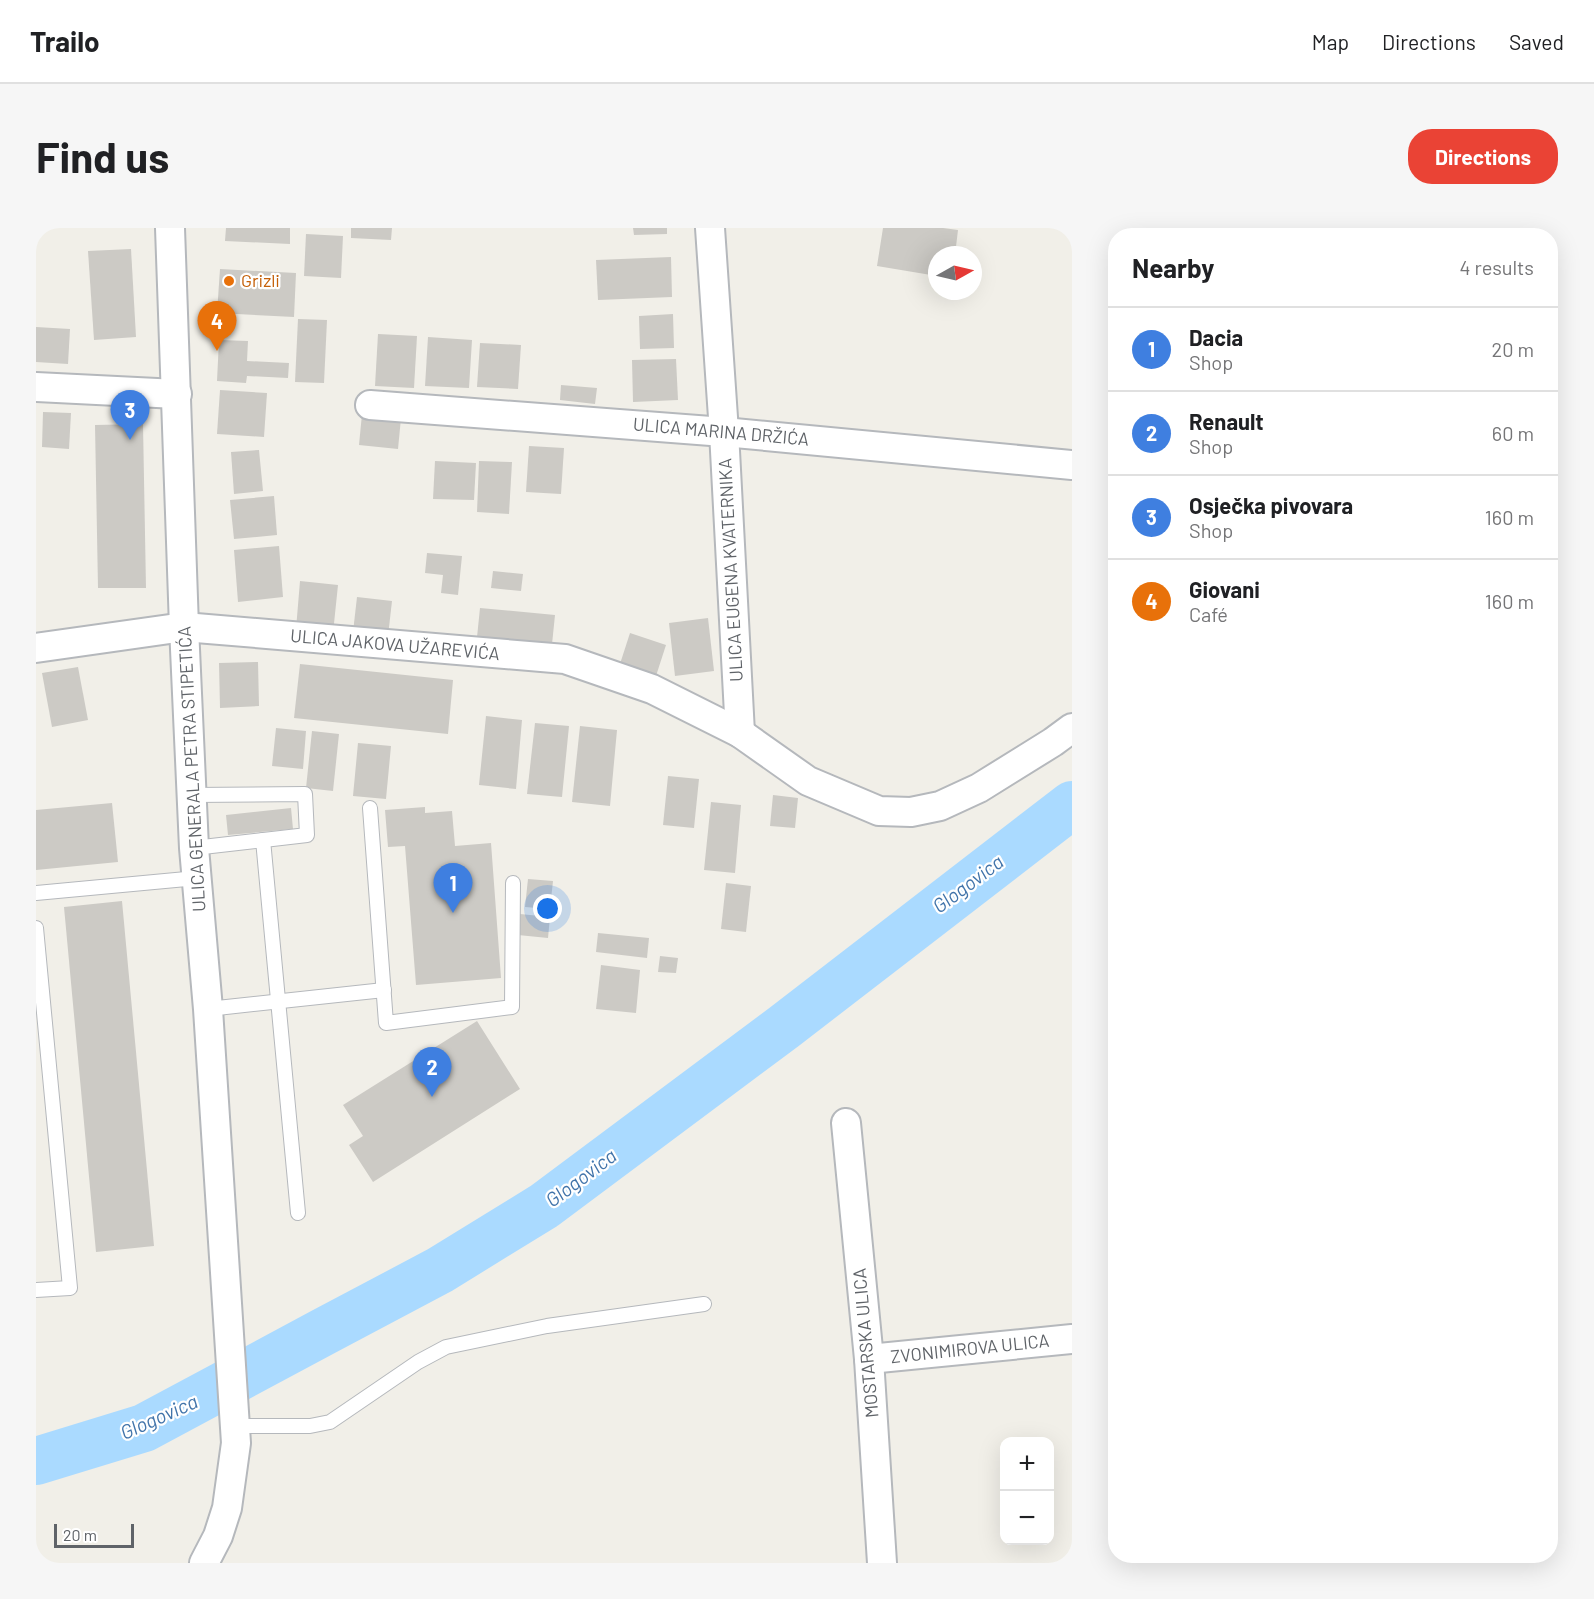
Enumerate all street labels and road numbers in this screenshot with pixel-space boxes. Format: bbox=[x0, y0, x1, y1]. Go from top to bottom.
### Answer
street label: ULICA MARINA DRŽIĆA bbox=[632, 412, 810, 450]
street label: ULICA EUGENA KVATERNIKA bbox=[713, 458, 747, 682]
street label: ULICA JAKOVA UŽAREVIĆA bbox=[289, 624, 501, 664]
street label: ULICA GENERALA PETRA STIPETIĆA bbox=[173, 626, 209, 913]
street label: MOSTARSKA ULICA bbox=[847, 1267, 883, 1419]
street label: ZVONIMIROVA ULICA bbox=[889, 1329, 1050, 1367]

